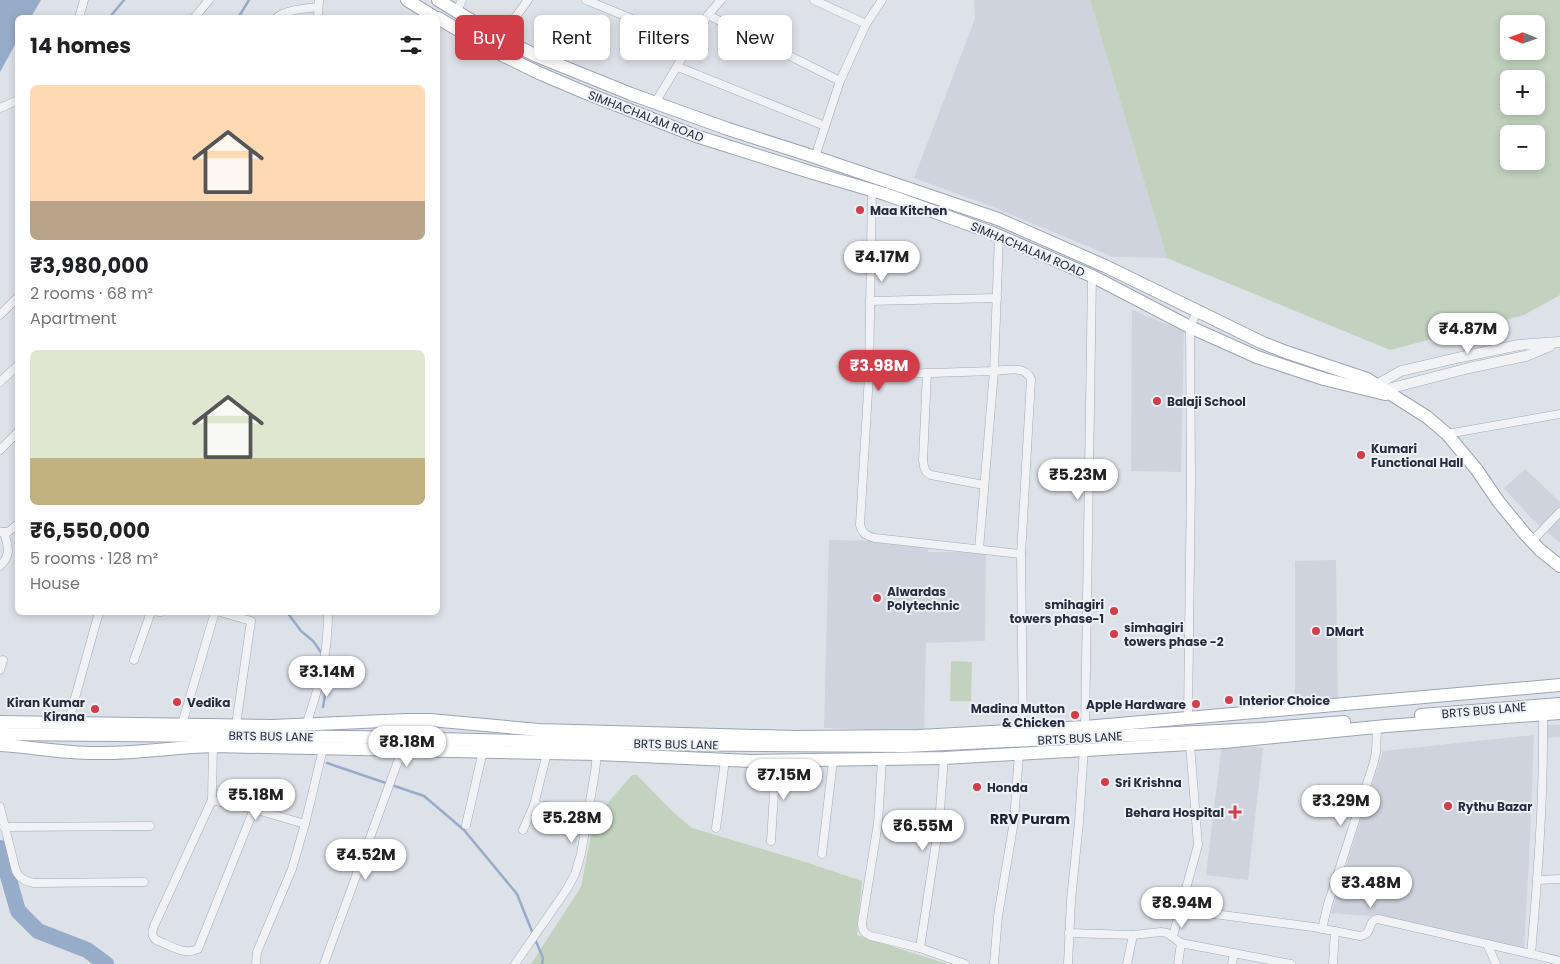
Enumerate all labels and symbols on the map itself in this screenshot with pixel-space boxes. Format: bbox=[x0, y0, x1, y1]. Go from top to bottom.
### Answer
north arrow bbox=[1500, 15, 1545, 60]
street label: SIMHACHALAM ROAD bbox=[586, 86, 706, 146]
place label: Maa Kitchen bbox=[870, 202, 947, 219]
marker: Maa Kitchen bbox=[854, 204, 866, 216]
street label: SIMHACHALAM ROAD bbox=[968, 217, 1088, 281]
pin: ₹4.17M bbox=[841, 240, 923, 283]
pin: ₹4.87M bbox=[1427, 312, 1509, 355]
pin: ₹3.98M bbox=[838, 350, 920, 392]
place label: Balaji School bbox=[1167, 393, 1246, 410]
marker: Balaji School bbox=[1151, 395, 1163, 407]
place label: Kumari Functional Hall bbox=[1371, 440, 1463, 471]
marker: Kumari Functional Hall bbox=[1355, 449, 1367, 461]
pin: ₹5.23M bbox=[1037, 458, 1119, 501]
place label: Alwardas Polytechnic bbox=[887, 583, 960, 614]
marker: Alwardas Polytechnic bbox=[871, 592, 883, 604]
place label: smihagiri towers phase-1 bbox=[1009, 596, 1104, 627]
marker: smihagiri towers phase-1 bbox=[1108, 605, 1120, 617]
place label: simhagiri towers phase -2 bbox=[1124, 619, 1224, 650]
place label: DMart bbox=[1326, 623, 1364, 640]
marker: DMart bbox=[1310, 625, 1322, 637]
marker: simhagiri towers phase -2 bbox=[1108, 628, 1120, 640]
pin: ₹3.14M bbox=[286, 656, 368, 698]
place label: Interior Choice bbox=[1239, 692, 1331, 709]
place label: Kiran Kumar Kirana bbox=[7, 694, 85, 725]
place label: Vedika bbox=[187, 694, 230, 711]
marker: Interior Choice bbox=[1223, 694, 1235, 706]
marker: Vedika bbox=[171, 696, 183, 708]
place label: Apple Hardware bbox=[1086, 696, 1187, 713]
marker: Apple Hardware bbox=[1190, 698, 1202, 710]
street label: BRTS BUS LANE bbox=[1441, 698, 1527, 722]
place label: Madina Mutton & Chicken bbox=[971, 700, 1065, 731]
marker: Kiran Kumar Kirana bbox=[89, 703, 101, 715]
marker: Madina Mutton & Chicken bbox=[1069, 709, 1081, 721]
pin: ₹8.18M bbox=[366, 726, 448, 768]
street label: BRTS BUS LANE bbox=[228, 727, 314, 745]
street label: BRTS BUS LANE bbox=[1037, 727, 1123, 749]
street label: BRTS BUS LANE bbox=[633, 735, 719, 753]
pin: ₹7.15M bbox=[743, 758, 825, 801]
place label: Sri Krishna bbox=[1115, 774, 1182, 791]
marker: Sri Krishna bbox=[1099, 776, 1111, 788]
pin: ₹5.18M bbox=[215, 778, 297, 821]
place label: Honda bbox=[987, 779, 1028, 796]
marker: Honda bbox=[971, 781, 983, 793]
pin: ₹3.29M bbox=[1300, 784, 1382, 827]
place label: Rythu Bazar bbox=[1458, 798, 1532, 815]
marker: Rythu Bazar bbox=[1442, 800, 1454, 812]
pin: ₹5.28M bbox=[531, 802, 613, 844]
place label: Behara Hospital bbox=[1125, 804, 1224, 821]
marker: Behara Hospital bbox=[1228, 805, 1242, 819]
district label: RRV Puram bbox=[990, 809, 1070, 829]
pin: ₹6.55M bbox=[882, 810, 964, 852]
pin: ₹4.52M bbox=[325, 838, 407, 881]
pin: ₹3.48M bbox=[1330, 866, 1412, 909]
pin: ₹8.94M bbox=[1141, 886, 1223, 929]

